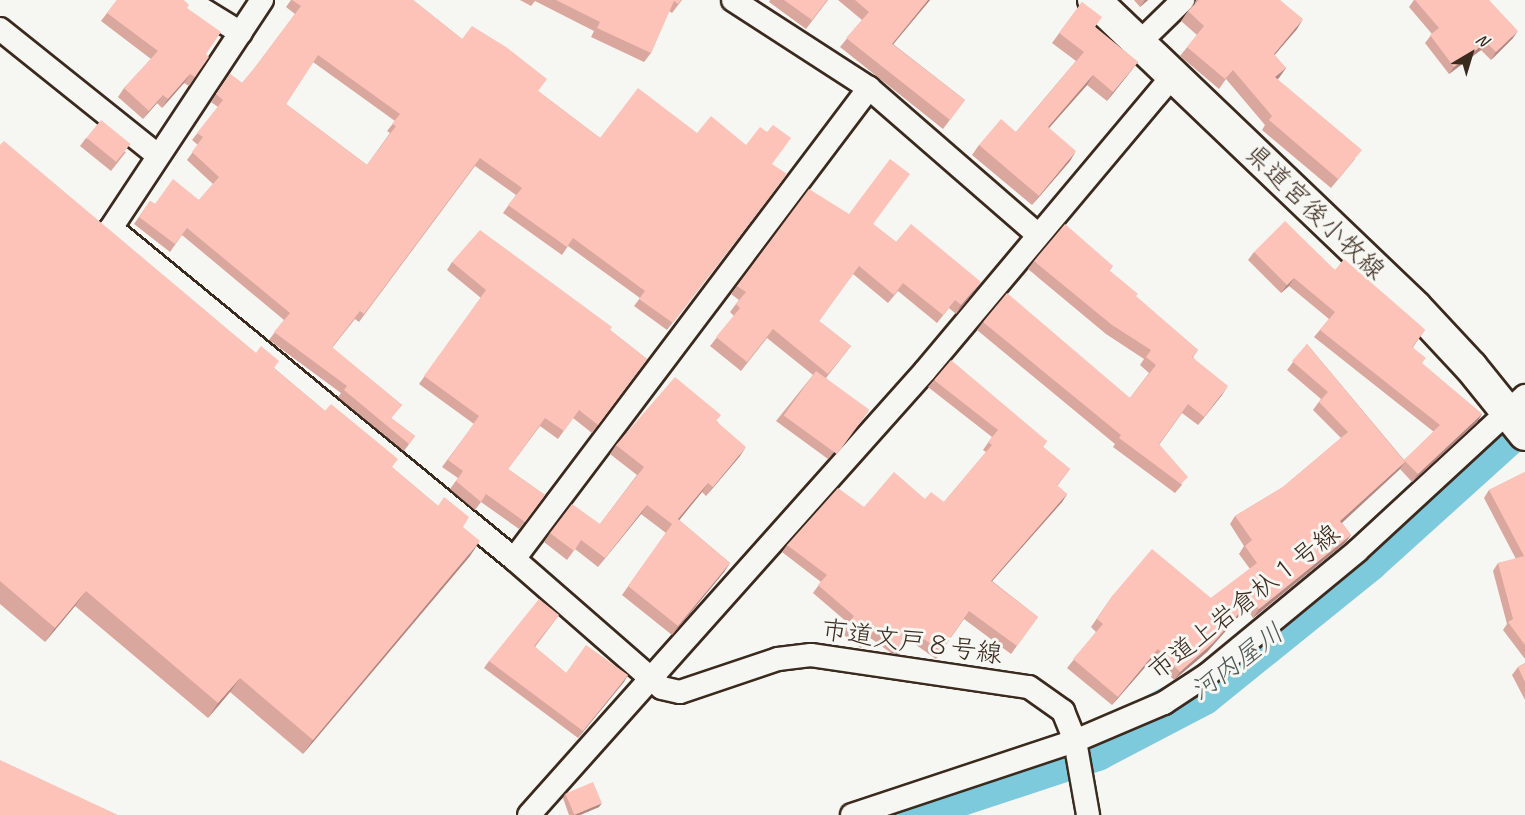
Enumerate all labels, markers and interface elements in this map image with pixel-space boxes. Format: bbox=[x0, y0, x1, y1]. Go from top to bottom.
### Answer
north arrow bbox=[1441, 24, 1501, 84]
text: N bbox=[1472, 29, 1492, 51]
street label: 県道宮後小牧線 bbox=[1239, 138, 1391, 286]
street label: 市道上岩倉杁１号線 bbox=[1142, 518, 1346, 686]
street label: 市道文戸８号線 bbox=[820, 614, 1004, 670]
water label: 河内屋川 bbox=[1184, 617, 1290, 707]

